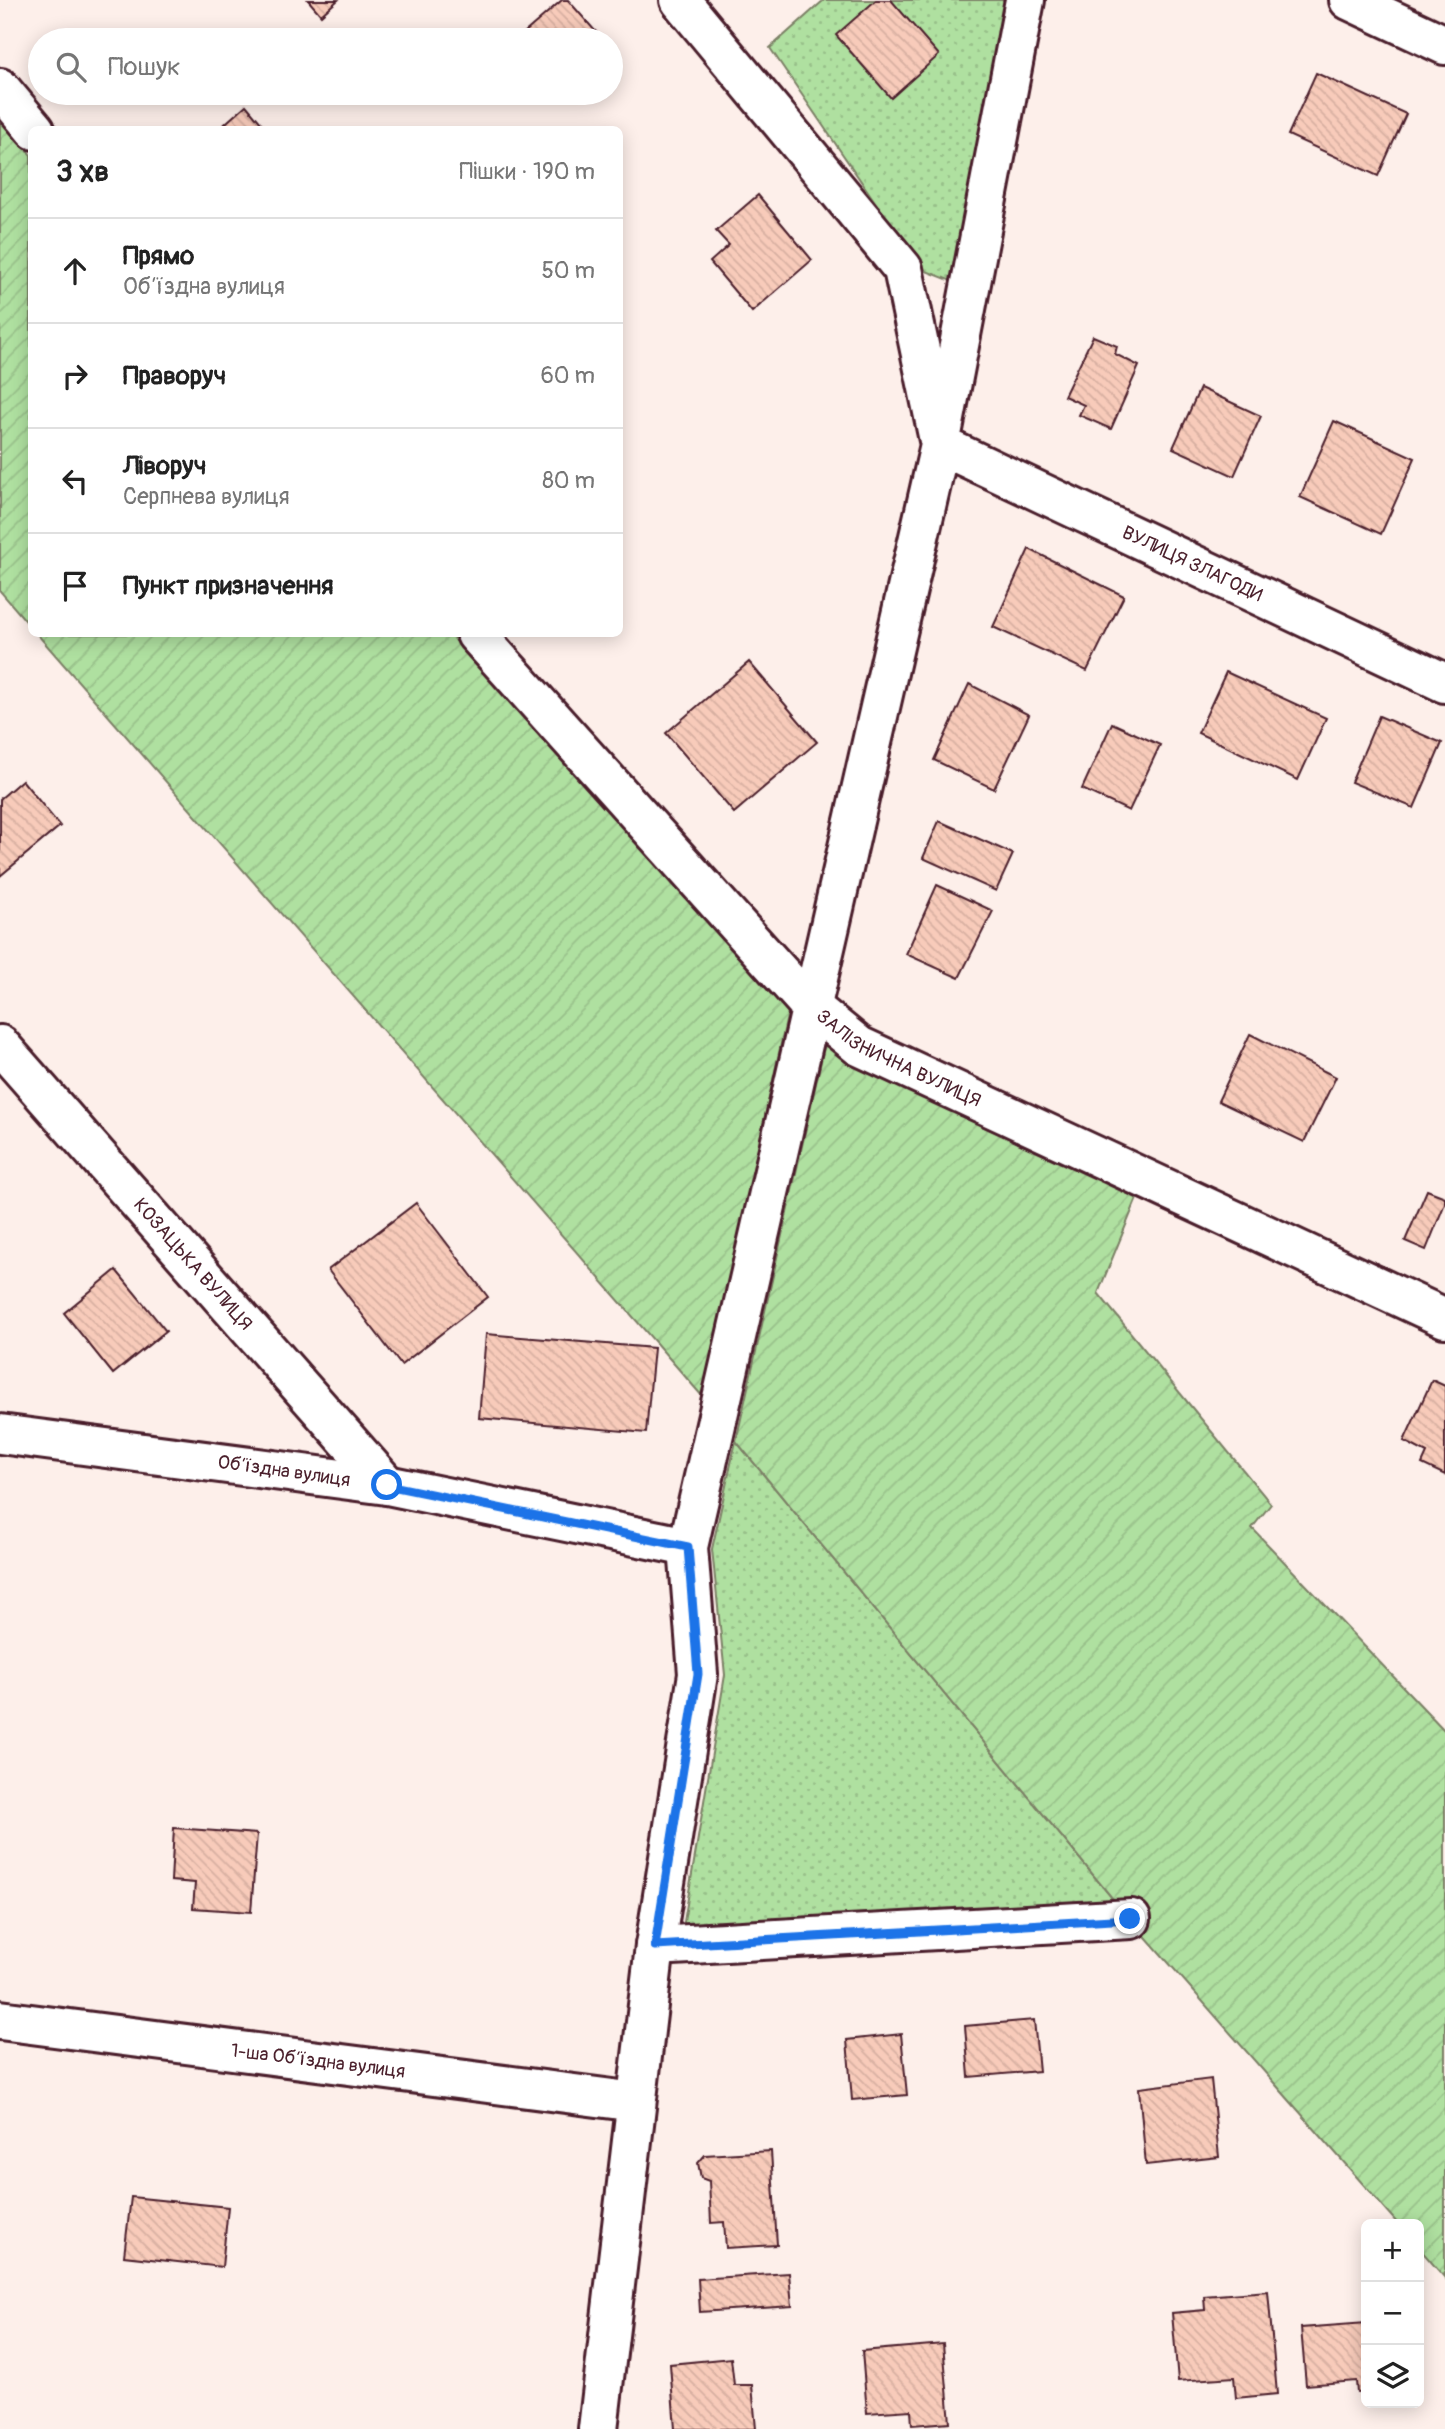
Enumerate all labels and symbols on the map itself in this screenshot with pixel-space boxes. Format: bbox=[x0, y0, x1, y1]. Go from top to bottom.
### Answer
street label: ВУЛИЦЯ ЗЛАГОДИ bbox=[1118, 521, 1267, 607]
street label: ЗАЛІЗНИЧНА ВУЛИЦЯ bbox=[811, 1004, 985, 1113]
street label: КОЗАЦЬКА ВУЛИЦЯ bbox=[128, 1193, 258, 1335]
street label: Обʼїздна вулиця bbox=[216, 1450, 352, 1492]
route start bbox=[371, 1469, 402, 1500]
route end bbox=[1114, 1903, 1145, 1934]
street label: 1-ша Обʼїздна вулиця bbox=[229, 2038, 407, 2084]

